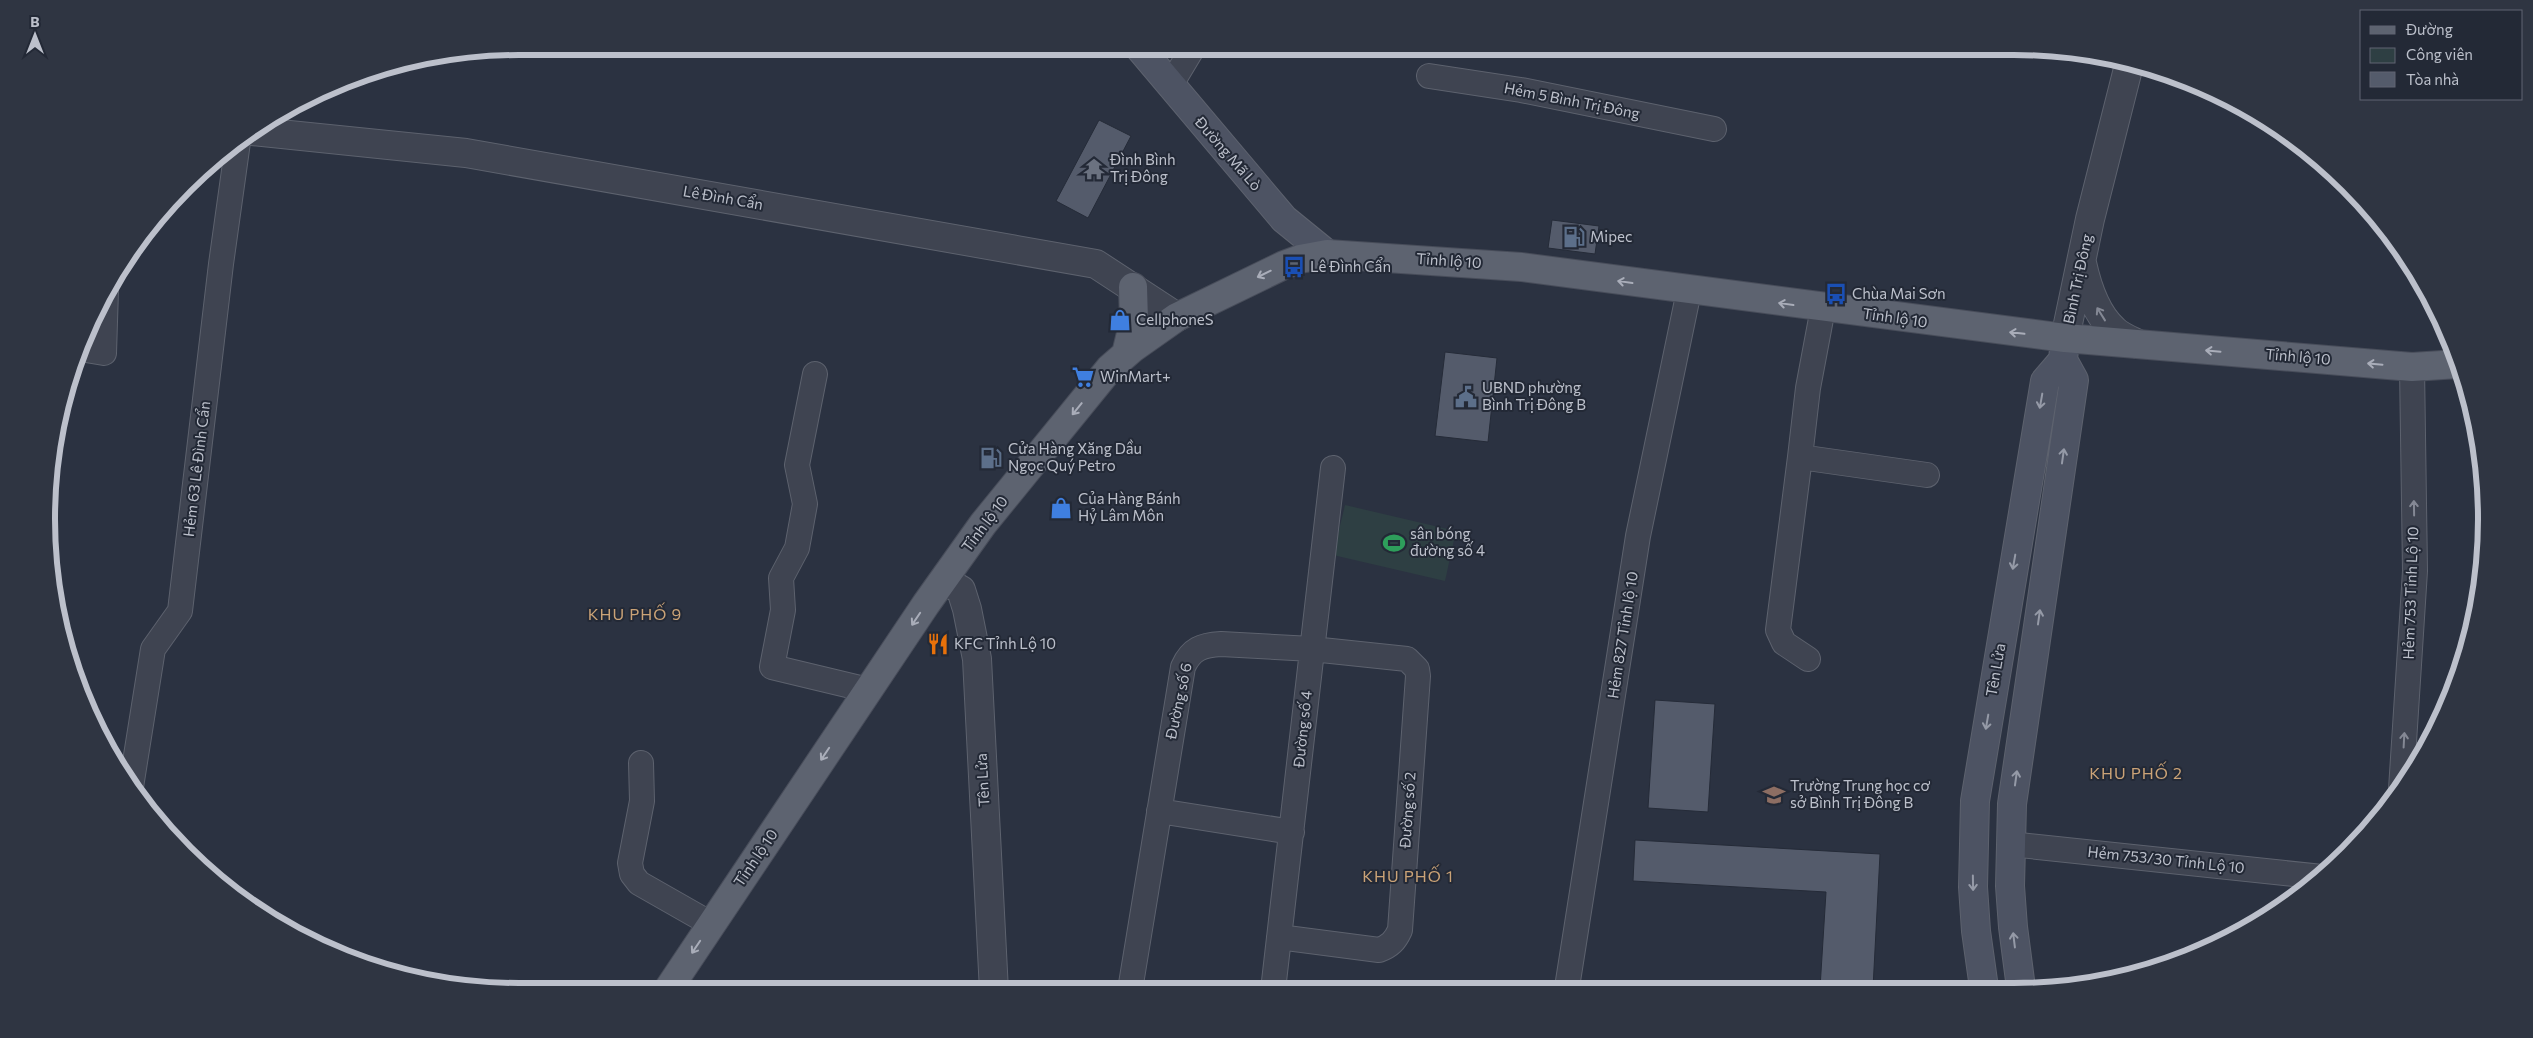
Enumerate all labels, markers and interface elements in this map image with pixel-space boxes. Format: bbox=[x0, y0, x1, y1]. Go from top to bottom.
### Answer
north arrow bbox=[10, 10, 60, 60]
legend bbox=[2360, 10, 2523, 100]
text: B bbox=[30, 13, 40, 30]
text: Đường bbox=[2405, 20, 2453, 38]
text: Công viên bbox=[2406, 45, 2473, 63]
text: Tòa nhà bbox=[2406, 70, 2459, 88]
street label: Hẻm 5 Bình Trị Đông bbox=[1503, 78, 1642, 122]
street label: Đường Mã Lò bbox=[1191, 112, 1266, 194]
place label: Đình Bình Trị Đông bbox=[1109, 150, 1176, 185]
temple icon: Đình Bình Trị Đông bbox=[1081, 156, 1107, 182]
street label: Lê Đình Cẩn bbox=[682, 181, 765, 213]
fuel station icon: Mipec bbox=[1561, 224, 1587, 250]
place label: Mipec bbox=[1590, 227, 1632, 245]
street label: Bình Trị Đông bbox=[2059, 232, 2095, 325]
street label: Tỉnh lộ 10 bbox=[1416, 249, 1482, 271]
bus stop icon: Lê Đình Cẩn bbox=[1281, 254, 1307, 280]
place label: Lê Đình Cẩn bbox=[1310, 257, 1391, 275]
one-way arrow bbox=[1257, 270, 1272, 279]
one-way arrow bbox=[1618, 277, 1634, 287]
bus stop icon: Chùa Mai Sơn bbox=[1823, 281, 1849, 307]
place label: Chùa Mai Sơn bbox=[1852, 284, 1946, 302]
one-way arrow bbox=[1779, 298, 1795, 308]
street label: Tỉnh lộ 10 bbox=[1862, 304, 1929, 330]
shop icon: CellphoneS bbox=[1107, 307, 1133, 333]
one-way arrow bbox=[2096, 307, 2106, 321]
place label: CellphoneS bbox=[1136, 310, 1214, 328]
one-way arrow bbox=[2009, 328, 2025, 338]
street label: Tỉnh lộ 10 bbox=[2265, 344, 2331, 368]
one-way arrow bbox=[2205, 346, 2221, 355]
one-way arrow bbox=[2367, 359, 2383, 368]
supermarket icon: WinMart+ bbox=[1070, 364, 1096, 390]
place label: WinMart+ bbox=[1100, 367, 1171, 385]
place label: UBND phường Bình Trị Đông B bbox=[1482, 378, 1586, 413]
public building icon: UBND phường Bình Trị Đông B bbox=[1453, 384, 1479, 410]
one-way arrow bbox=[2036, 393, 2046, 409]
street label: Hẻm 63 Lê Đình Cẩn bbox=[179, 400, 213, 538]
one-way arrow bbox=[1072, 402, 1083, 415]
place label: Cửa Hàng Xăng Dầu Ngọc Quý Petro bbox=[1008, 439, 1142, 474]
fuel station icon: Cửa Hàng Xăng Dầu Ngọc Quý Petro bbox=[978, 445, 1004, 471]
one-way arrow bbox=[2058, 448, 2068, 464]
place label: Của Hàng Bánh Hỷ Lâm Môn bbox=[1078, 489, 1181, 524]
street label: Tỉnh lộ 10 bbox=[957, 492, 1011, 555]
shop icon: Của Hàng Bánh Hỷ Lâm Môn bbox=[1048, 495, 1074, 521]
one-way arrow bbox=[2409, 500, 2419, 516]
place label: sân bóng đường số 4 bbox=[1410, 524, 1485, 559]
street label: Hẻm 753 Tỉnh Lộ 10 bbox=[2399, 526, 2421, 660]
sports icon: sân bóng đường số 4 bbox=[1381, 530, 1407, 556]
one-way arrow bbox=[2009, 553, 2019, 569]
street label: Hẻm 827 Tỉnh lộ 10 bbox=[1603, 570, 1641, 700]
district label: KHU PHỐ 9 bbox=[588, 602, 682, 623]
one-way arrow bbox=[2035, 609, 2045, 625]
one-way arrow bbox=[910, 612, 921, 626]
restaurant icon: KFC Tỉnh Lộ 10 bbox=[925, 631, 951, 657]
place label: KFC Tỉnh Lộ 10 bbox=[954, 634, 1056, 652]
street label: Tên Lửa bbox=[1981, 642, 2009, 698]
street label: Đường số 6 bbox=[1161, 661, 1195, 741]
street label: Đường số 4 bbox=[1289, 690, 1315, 769]
one-way arrow bbox=[1982, 714, 1992, 730]
one-way arrow bbox=[2399, 732, 2408, 748]
one-way arrow bbox=[820, 747, 830, 761]
street label: Tên Lửa bbox=[972, 753, 992, 807]
district label: KHU PHỐ 2 bbox=[2089, 761, 2183, 782]
one-way arrow bbox=[2011, 770, 2021, 786]
street label: Đường số 2 bbox=[1395, 771, 1419, 850]
place label: Trường Trung học cơ sở Bình Trị Đông B bbox=[1790, 776, 1931, 811]
school or university icon: Trường Trung học cơ sở Bình Trị Đông B bbox=[1761, 782, 1787, 808]
street label: Tỉnh lộ 10 bbox=[729, 825, 781, 890]
street label: Hẻm 753/30 Tỉnh Lộ 10 bbox=[2087, 842, 2246, 876]
district label: KHU PHỐ 1 bbox=[1362, 864, 1454, 885]
one-way arrow bbox=[1969, 875, 1978, 891]
one-way arrow bbox=[2009, 932, 2019, 948]
one-way arrow bbox=[691, 940, 701, 954]

